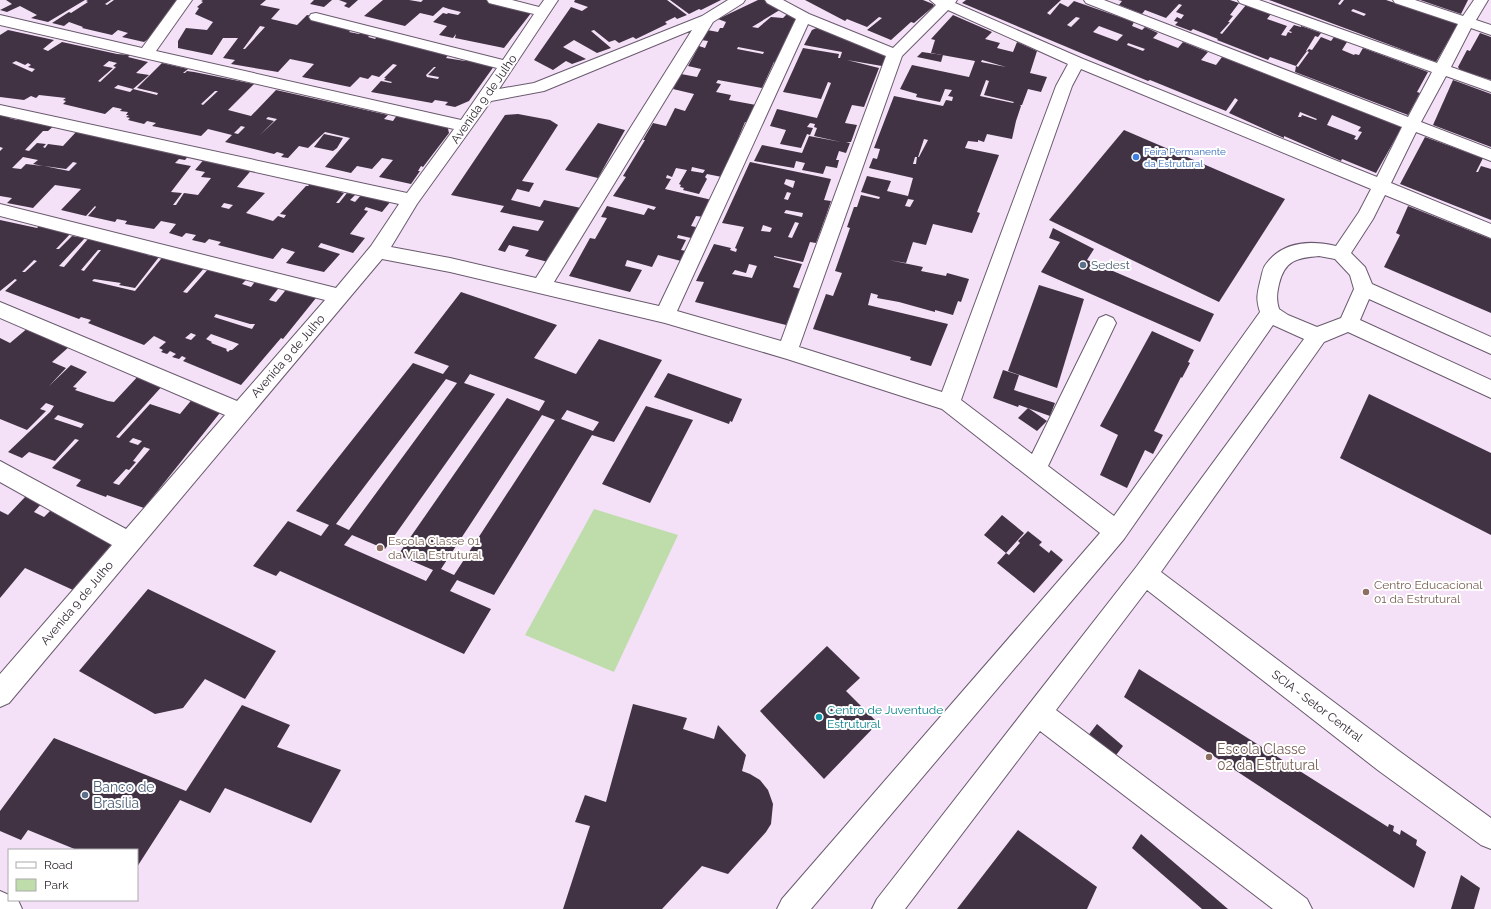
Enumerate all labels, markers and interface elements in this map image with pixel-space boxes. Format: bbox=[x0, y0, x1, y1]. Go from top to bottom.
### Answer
street label: Avenida 9 de Julho bbox=[448, 52, 520, 146]
place label: Feira Permanente da Estrutural bbox=[1144, 146, 1226, 169]
marker: Feira Permanente da Estrutural bbox=[1131, 152, 1141, 162]
place label: Sedest bbox=[1091, 258, 1130, 272]
marker: Sedest bbox=[1078, 260, 1088, 270]
street label: Avenida 9 de Julho bbox=[248, 312, 328, 400]
place label: Escola Classe 01 da Vila Estrutural bbox=[388, 534, 483, 562]
marker: Escola Classe 01 da Vila Estrutural bbox=[375, 543, 385, 553]
street label: Avenida 9 de Julho bbox=[38, 558, 116, 648]
place label: Centro Educacional 01 da Estrutural bbox=[1374, 578, 1483, 606]
marker: Centro Educacional 01 da Estrutural bbox=[1361, 587, 1371, 597]
street label: SCIA - Setor Central bbox=[1269, 667, 1366, 745]
place label: Centro de Juventude Estrutural bbox=[827, 703, 943, 731]
marker: Centro de Juventude Estrutural bbox=[814, 712, 824, 722]
place label: Escola Classe 02 da Estrutural bbox=[1217, 741, 1319, 773]
marker: Escola Classe 02 da Estrutural bbox=[1204, 752, 1214, 762]
place label: Banco de Brasília bbox=[93, 779, 155, 811]
marker: Banco de Brasília bbox=[80, 790, 90, 800]
legend bbox=[8, 849, 138, 901]
text: Road bbox=[44, 858, 73, 872]
text: Park bbox=[44, 878, 69, 892]

